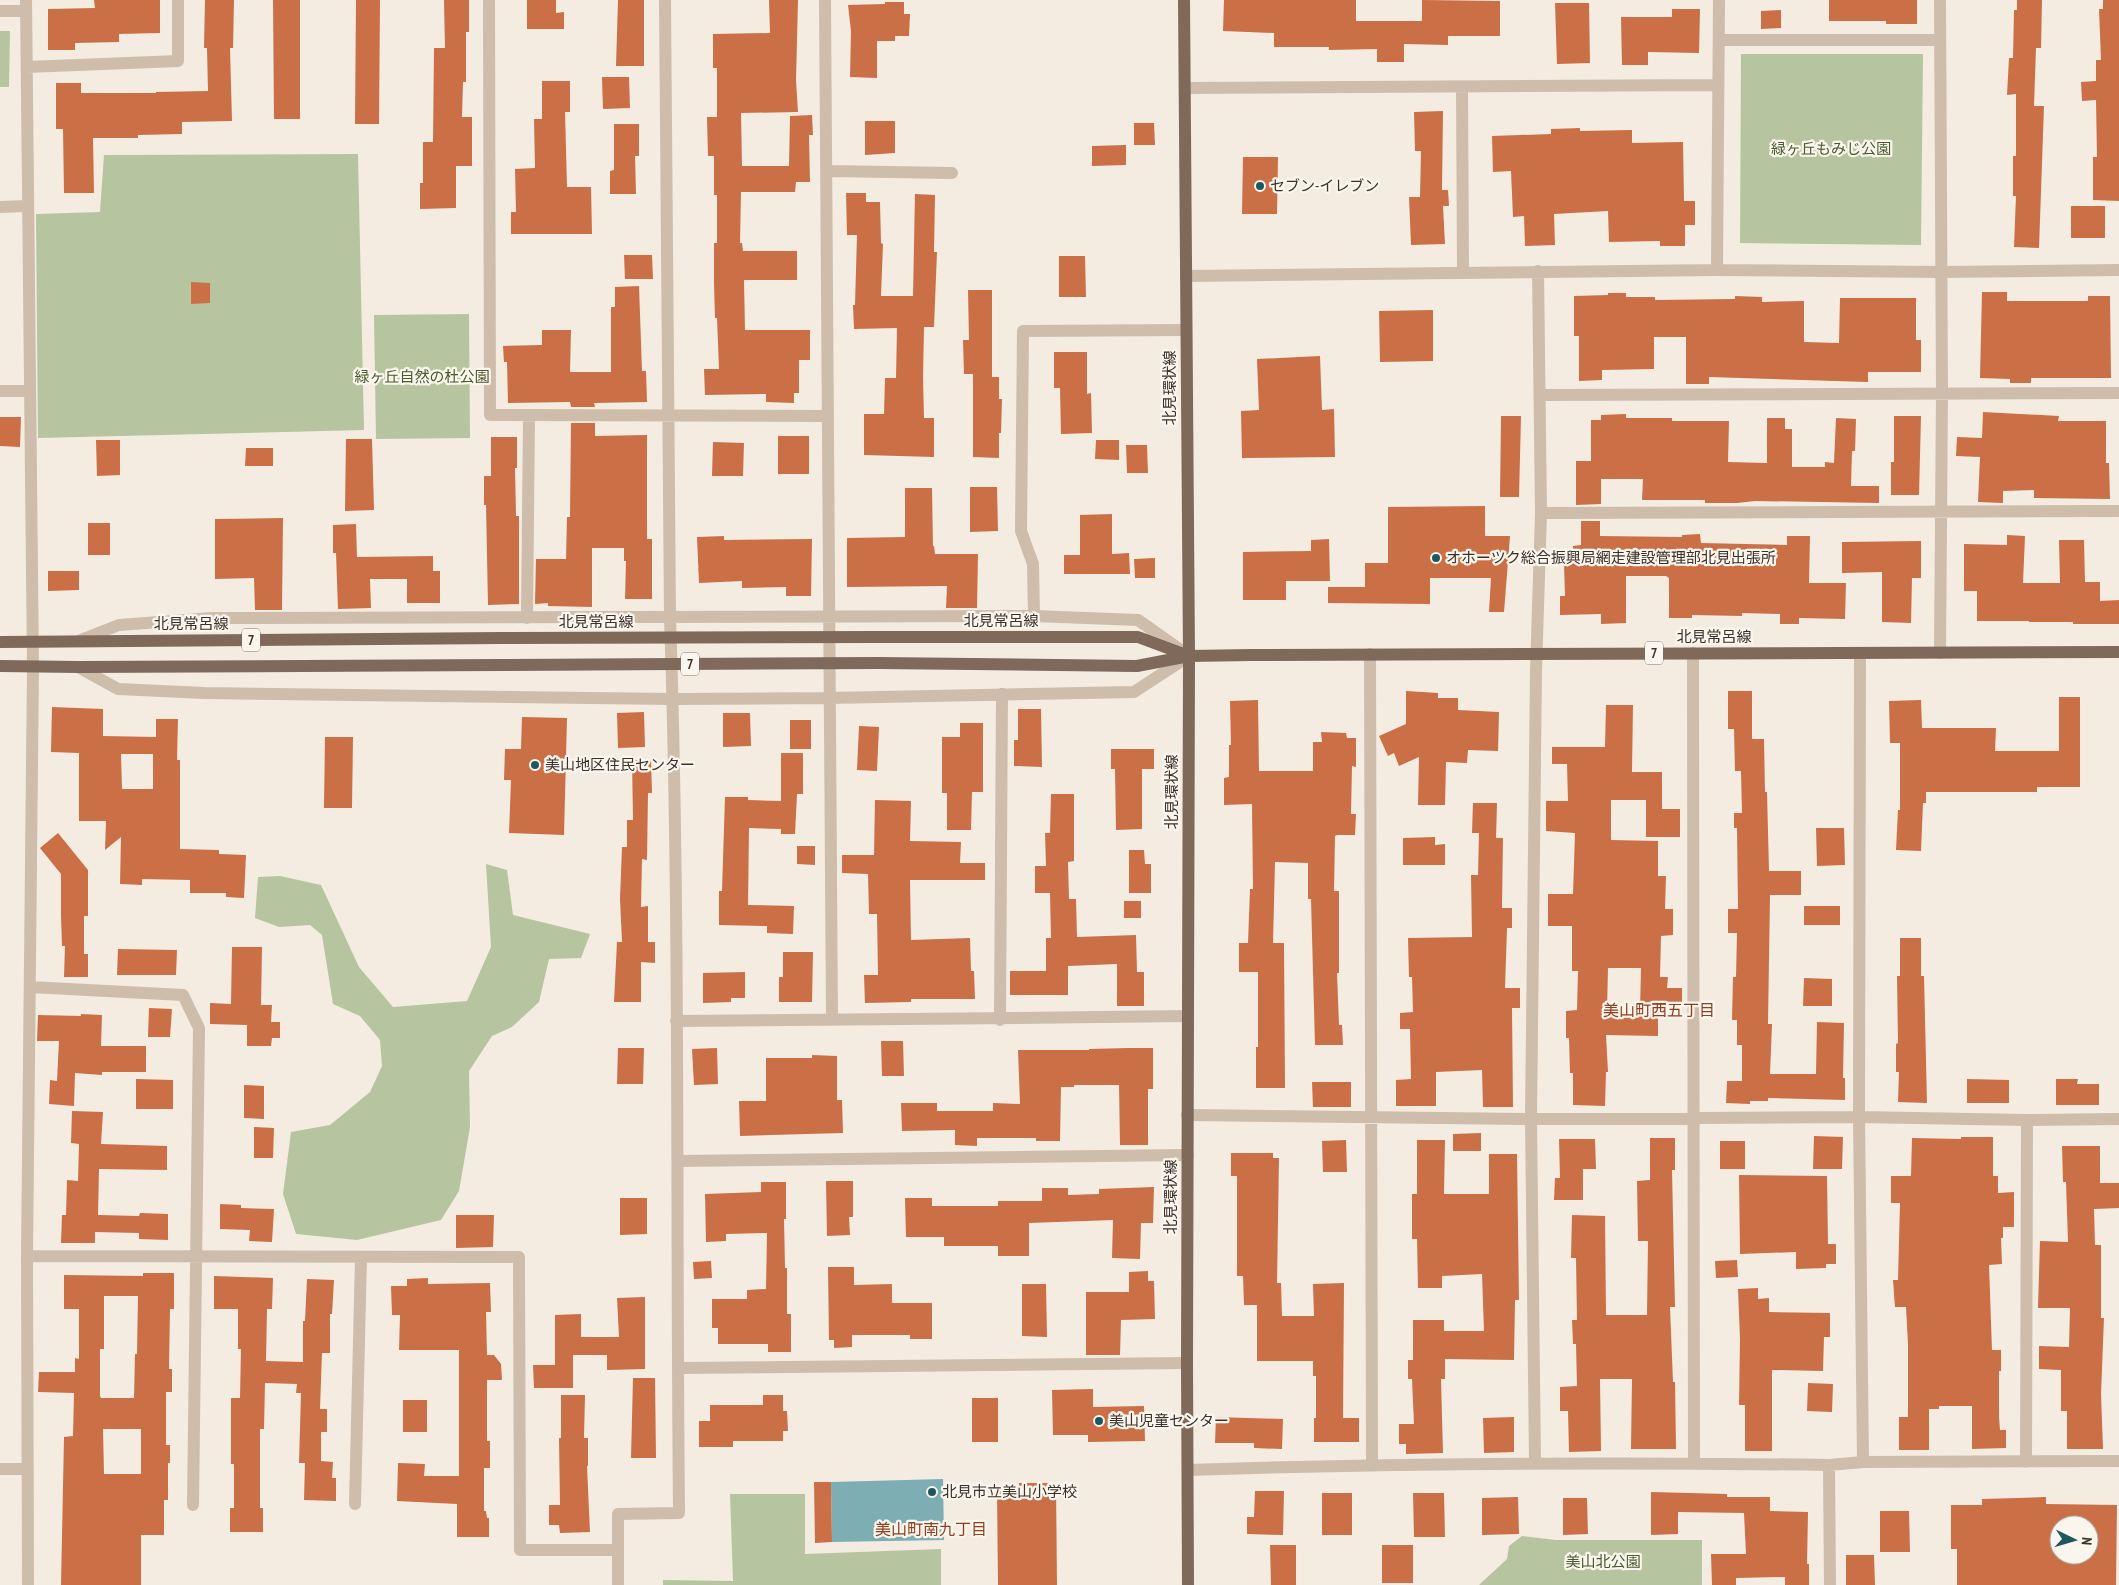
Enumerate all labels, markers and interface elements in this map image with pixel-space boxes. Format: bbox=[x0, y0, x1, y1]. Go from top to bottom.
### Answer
park label: 緑ヶ丘もみじ公園 bbox=[1771, 139, 1891, 158]
place label: セブン-イレブン bbox=[1270, 176, 1379, 195]
marker: セブン-イレブン bbox=[1254, 180, 1266, 192]
street label: 北見環状線 bbox=[1160, 350, 1179, 426]
park label: 緑ヶ丘自然の杜公園 bbox=[354, 367, 490, 386]
place label: オホーツク総合振興局網走建設管理部北見出張所 bbox=[1446, 548, 1776, 567]
marker: オホーツク総合振興局網走建設管理部北見出張所 bbox=[1430, 552, 1442, 564]
street label: 北見常呂線 bbox=[963, 611, 1039, 630]
street label: 北見常呂線 bbox=[558, 612, 634, 631]
street label: 北見常呂線 bbox=[153, 614, 229, 633]
street label: 北見常呂線 bbox=[1676, 627, 1752, 646]
road number: 7 bbox=[242, 628, 260, 652]
road number: 7 bbox=[1645, 641, 1663, 664]
road number: 7 bbox=[681, 652, 699, 676]
street label: 北見環状線 bbox=[1162, 754, 1181, 830]
place label: 美山地区住民センター bbox=[545, 755, 695, 774]
marker: 美山地区住民センター bbox=[529, 759, 541, 771]
district label: 美山町西五丁目 bbox=[1603, 1000, 1715, 1020]
street label: 北見環状線 bbox=[1161, 1159, 1180, 1235]
place label: 美山児童センター bbox=[1109, 1411, 1229, 1430]
marker: 美山児童センター bbox=[1093, 1415, 1105, 1427]
place label: 北見市立美山小学校 bbox=[942, 1482, 1077, 1501]
marker: 北見市立美山小学校 bbox=[926, 1486, 938, 1498]
north arrow bbox=[2049, 1515, 2099, 1565]
district label: 美山町南九丁目 bbox=[875, 1519, 987, 1539]
text: N bbox=[2078, 1537, 2096, 1546]
park label: 美山北公園 bbox=[1565, 1552, 1641, 1571]

